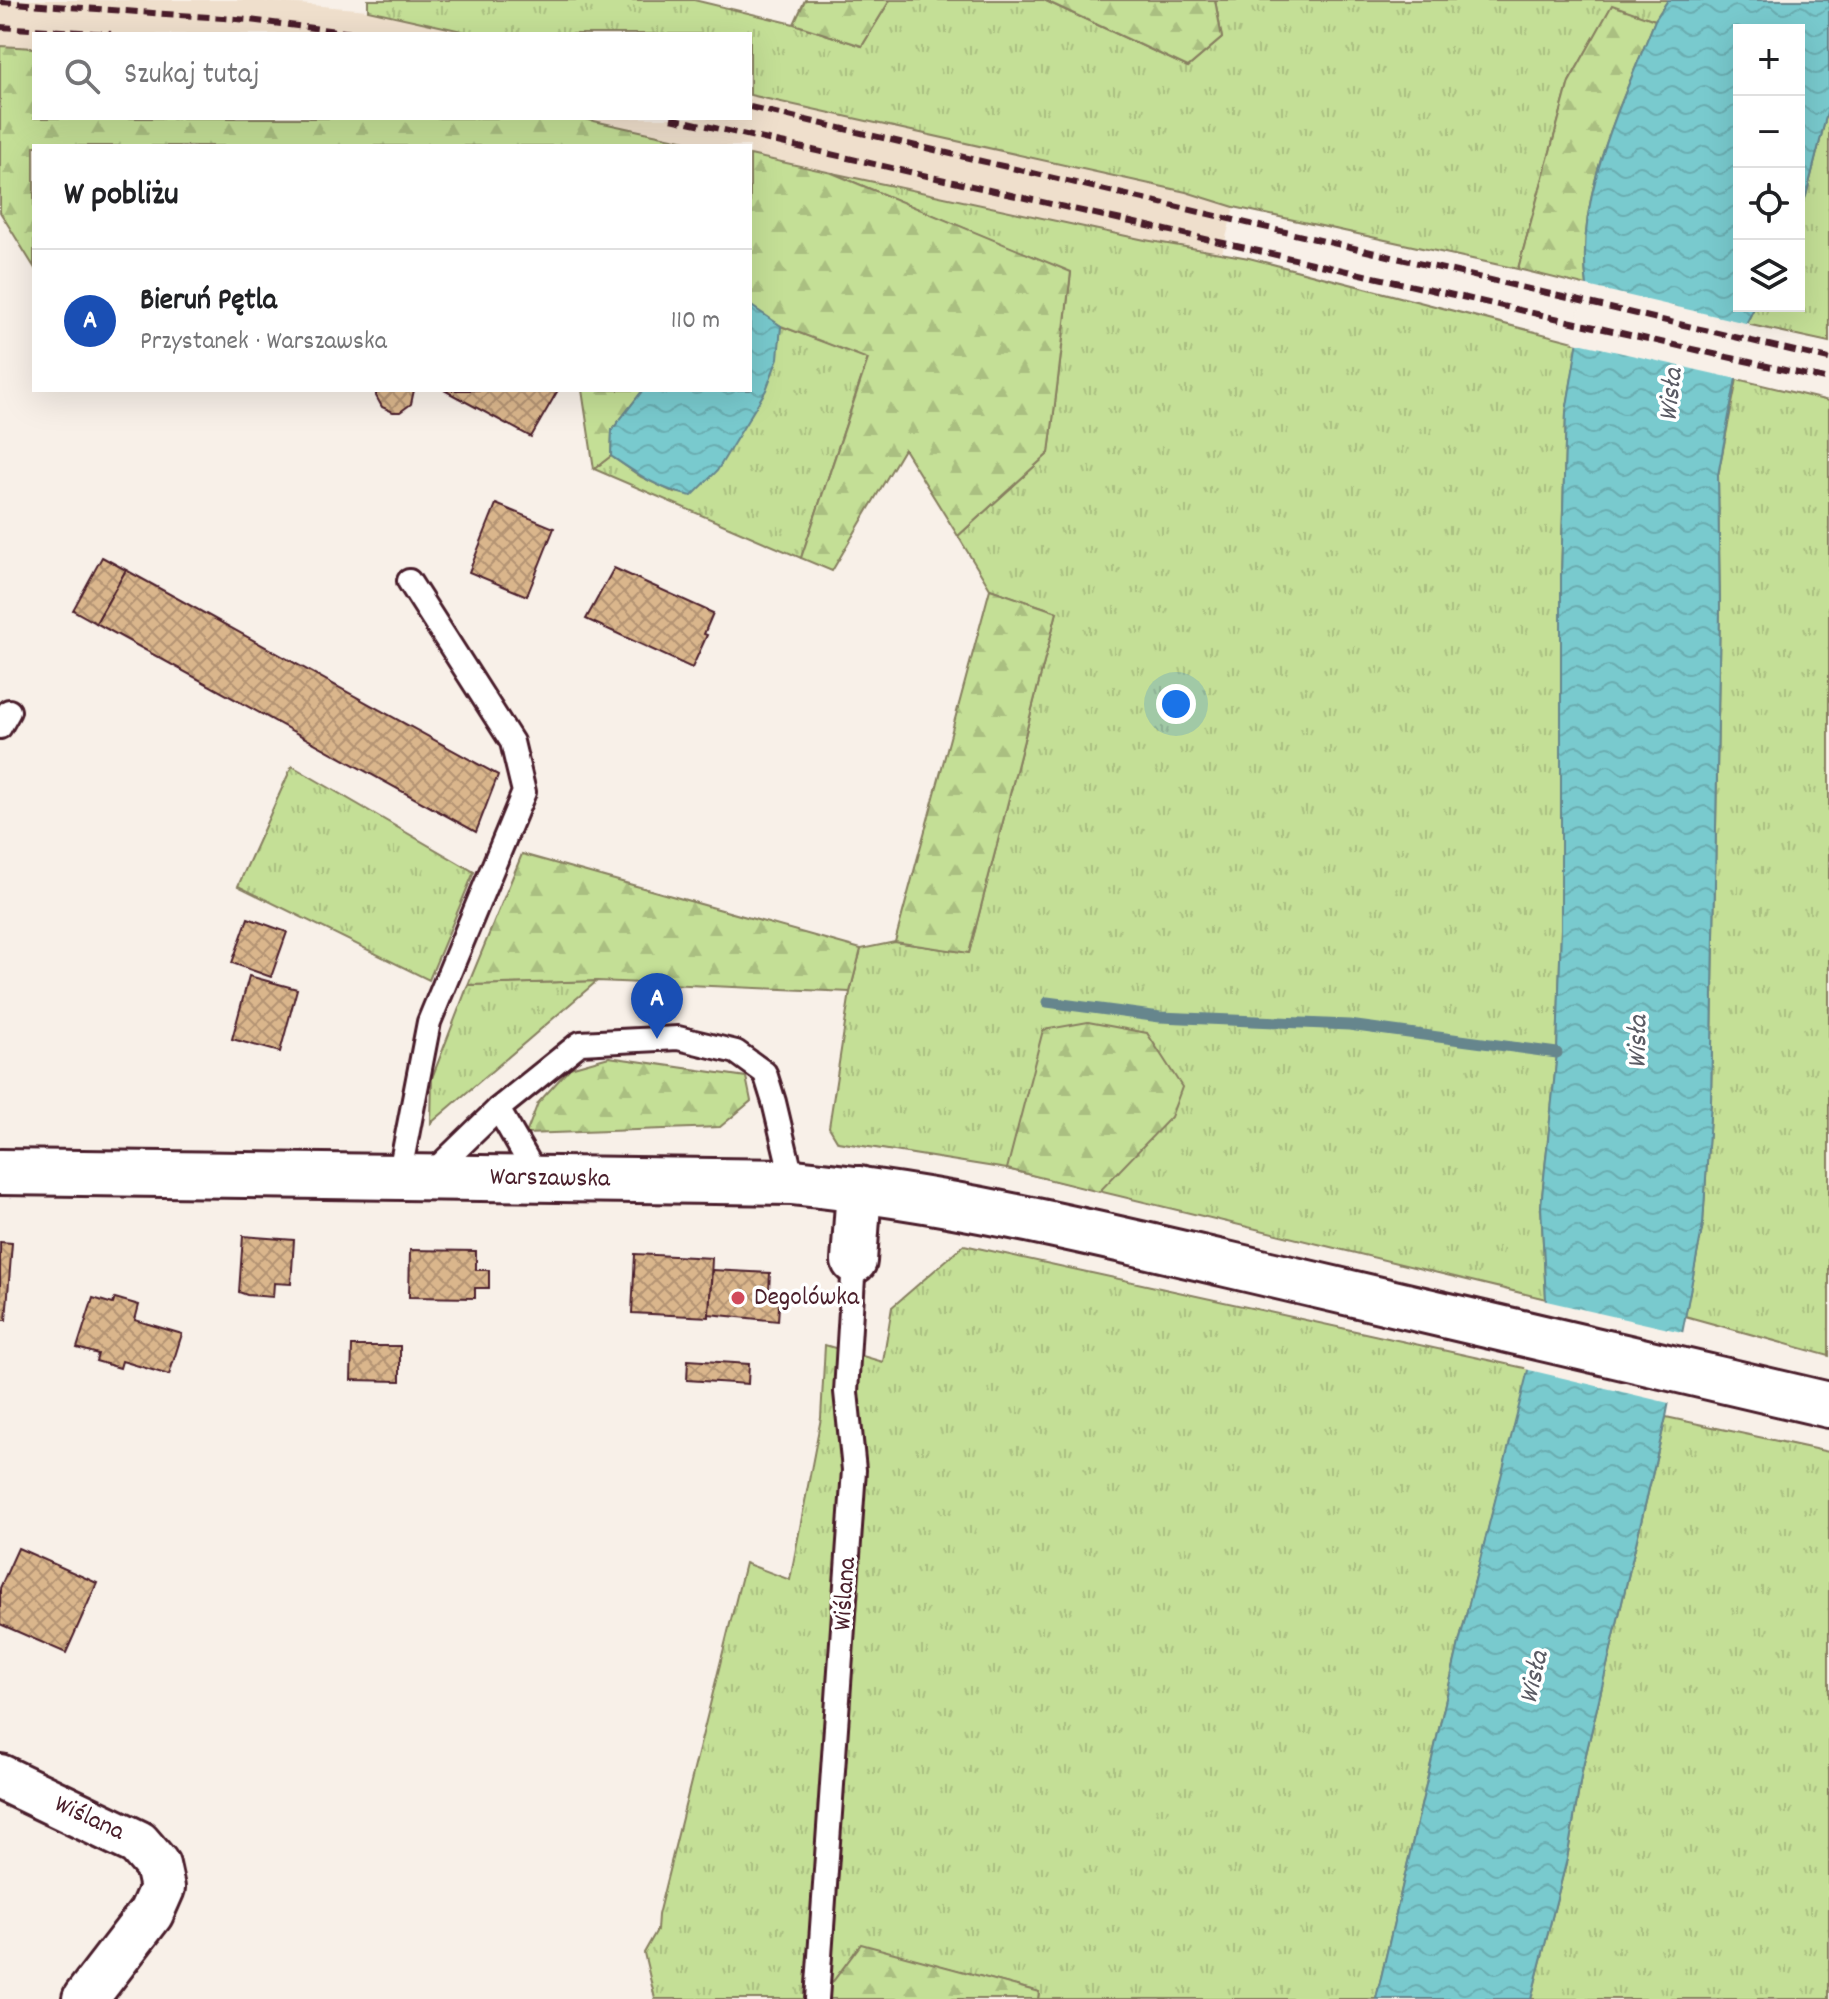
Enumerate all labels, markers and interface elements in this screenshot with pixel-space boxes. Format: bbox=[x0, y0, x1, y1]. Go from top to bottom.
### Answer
map controls bbox=[1733, 24, 1805, 312]
button: + bbox=[1733, 24, 1805, 96]
search box bbox=[32, 32, 752, 120]
icon: search bbox=[60, 54, 104, 98]
text: Szukaj tutaj bbox=[124, 55, 260, 98]
button: − bbox=[1733, 96, 1805, 168]
button: locate bbox=[1733, 168, 1805, 240]
text: W pobliżu bbox=[64, 172, 179, 221]
button: layers bbox=[1733, 240, 1805, 312]
text: Bieruń Pętla bbox=[140, 281, 277, 324]
text: A bbox=[83, 303, 97, 340]
text: 110 m bbox=[671, 303, 720, 340]
text: Przystanek · Warszawska bbox=[140, 324, 387, 361]
water label: Wisła bbox=[1650, 365, 1696, 424]
your location bbox=[1156, 684, 1196, 724]
pin: A bbox=[631, 973, 683, 1039]
water label: Wisła bbox=[1620, 1013, 1660, 1069]
street label: Warszawska bbox=[490, 1159, 611, 1199]
place label: Degolówka bbox=[754, 1280, 860, 1317]
marker: Degolówka bbox=[729, 1289, 747, 1307]
street label: Wiślana bbox=[825, 1555, 867, 1632]
water label: Wisła bbox=[1511, 1646, 1562, 1708]
street label: Wiślana bbox=[48, 1787, 131, 1852]

